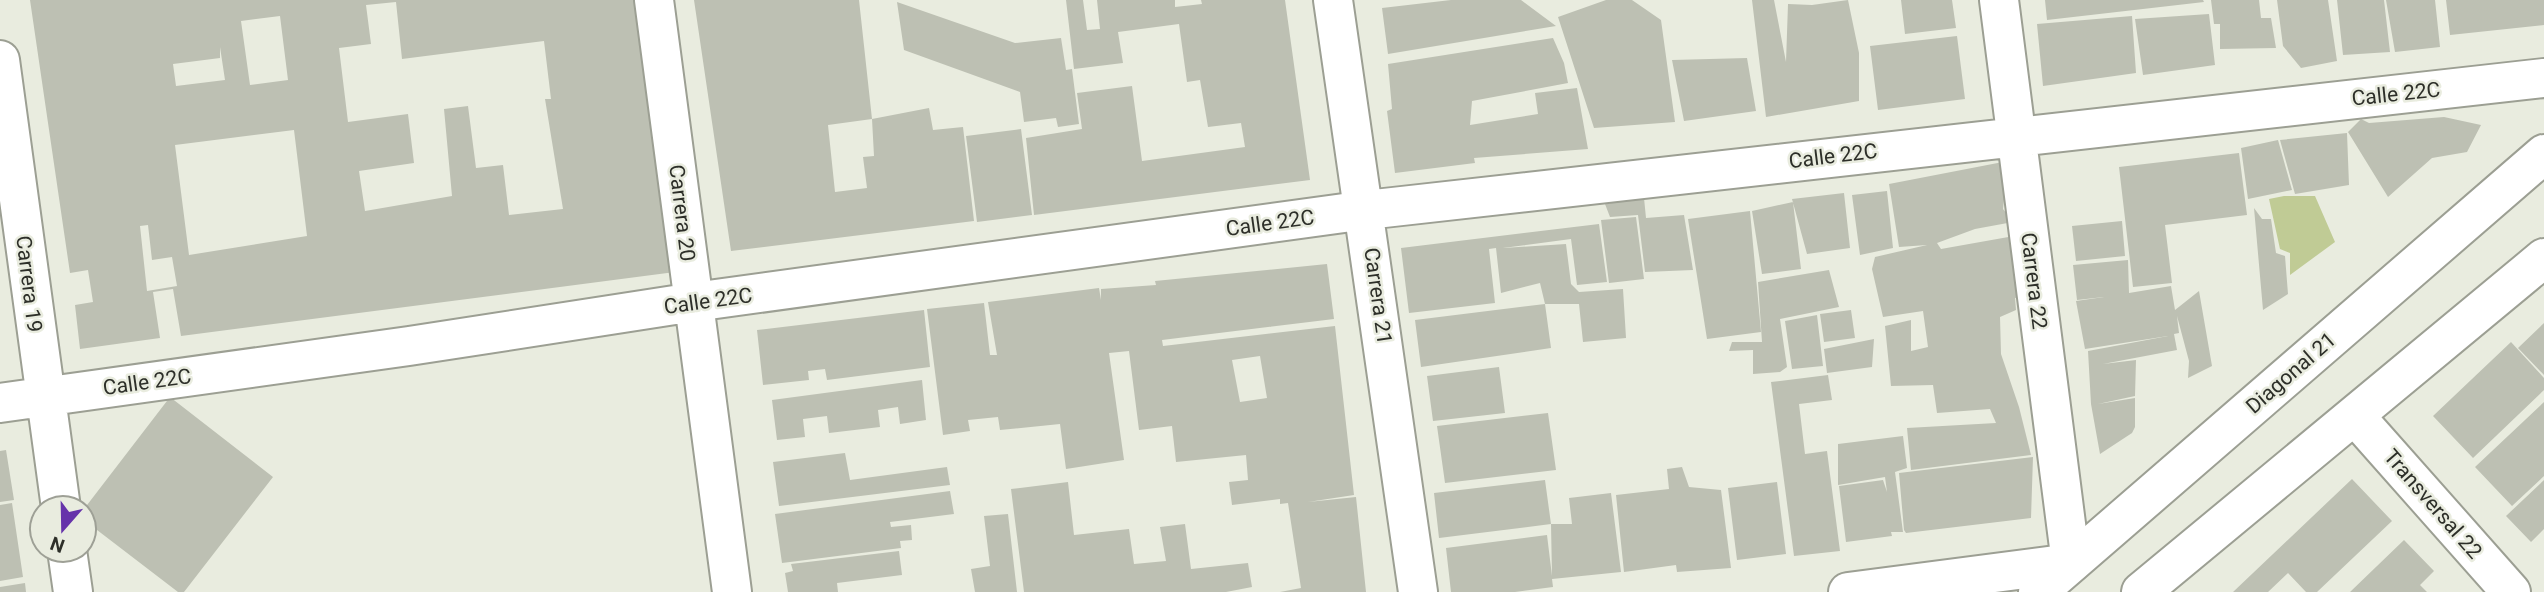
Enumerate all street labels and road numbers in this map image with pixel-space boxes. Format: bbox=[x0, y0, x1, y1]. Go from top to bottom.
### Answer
street label: Calle 22C bbox=[2351, 77, 2441, 111]
street label: Calle 22C bbox=[1787, 139, 1879, 173]
street label: Carrera 20 bbox=[664, 163, 700, 263]
street label: Calle 22C bbox=[1224, 205, 1316, 241]
street label: Carrera 22 bbox=[2016, 231, 2052, 331]
street label: Carrera 19 bbox=[11, 234, 47, 334]
street label: Carrera 21 bbox=[1359, 246, 1397, 346]
street label: Calle 22C bbox=[662, 283, 754, 319]
street label: Diagonal 21 bbox=[2241, 328, 2341, 418]
street label: Calle 22C bbox=[101, 364, 193, 400]
street label: Transversal 22 bbox=[2379, 445, 2487, 564]

